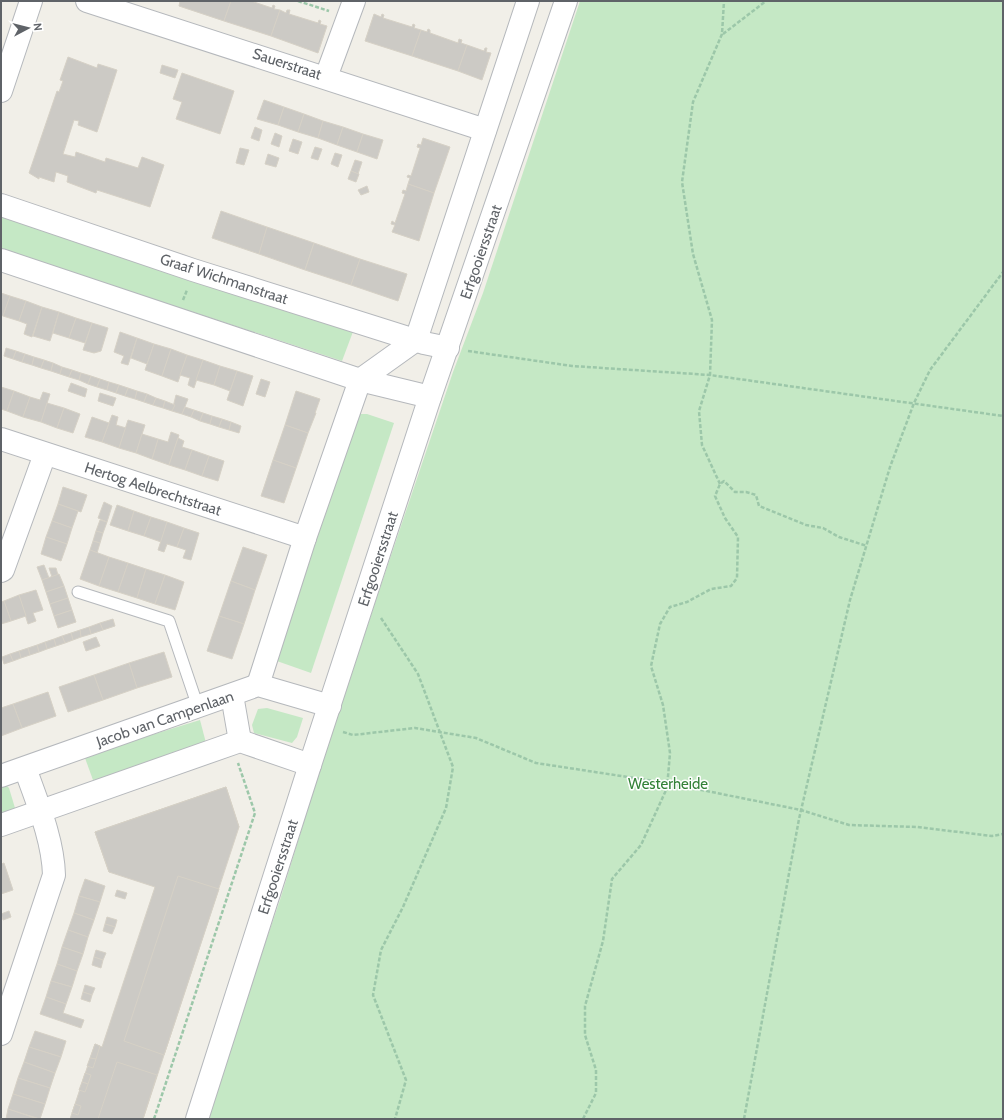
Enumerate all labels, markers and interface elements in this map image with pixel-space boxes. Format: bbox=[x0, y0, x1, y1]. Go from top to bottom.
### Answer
north arrow bbox=[8, 8, 48, 48]
text: N bbox=[31, 22, 45, 31]
street label: Sauerstraat bbox=[250, 44, 324, 84]
street label: Erfgooiersstraat bbox=[456, 202, 506, 302]
street label: Graaf Wichmanstraat bbox=[158, 250, 290, 308]
street label: Hertog Aelbrechtstraat bbox=[82, 458, 224, 520]
street label: Erfgooiersstraat bbox=[354, 509, 402, 609]
street label: Jacob van Campenlaan bbox=[93, 687, 236, 751]
park label: Westerheide bbox=[628, 775, 708, 793]
street label: Erfgooiersstraat bbox=[254, 817, 302, 917]

